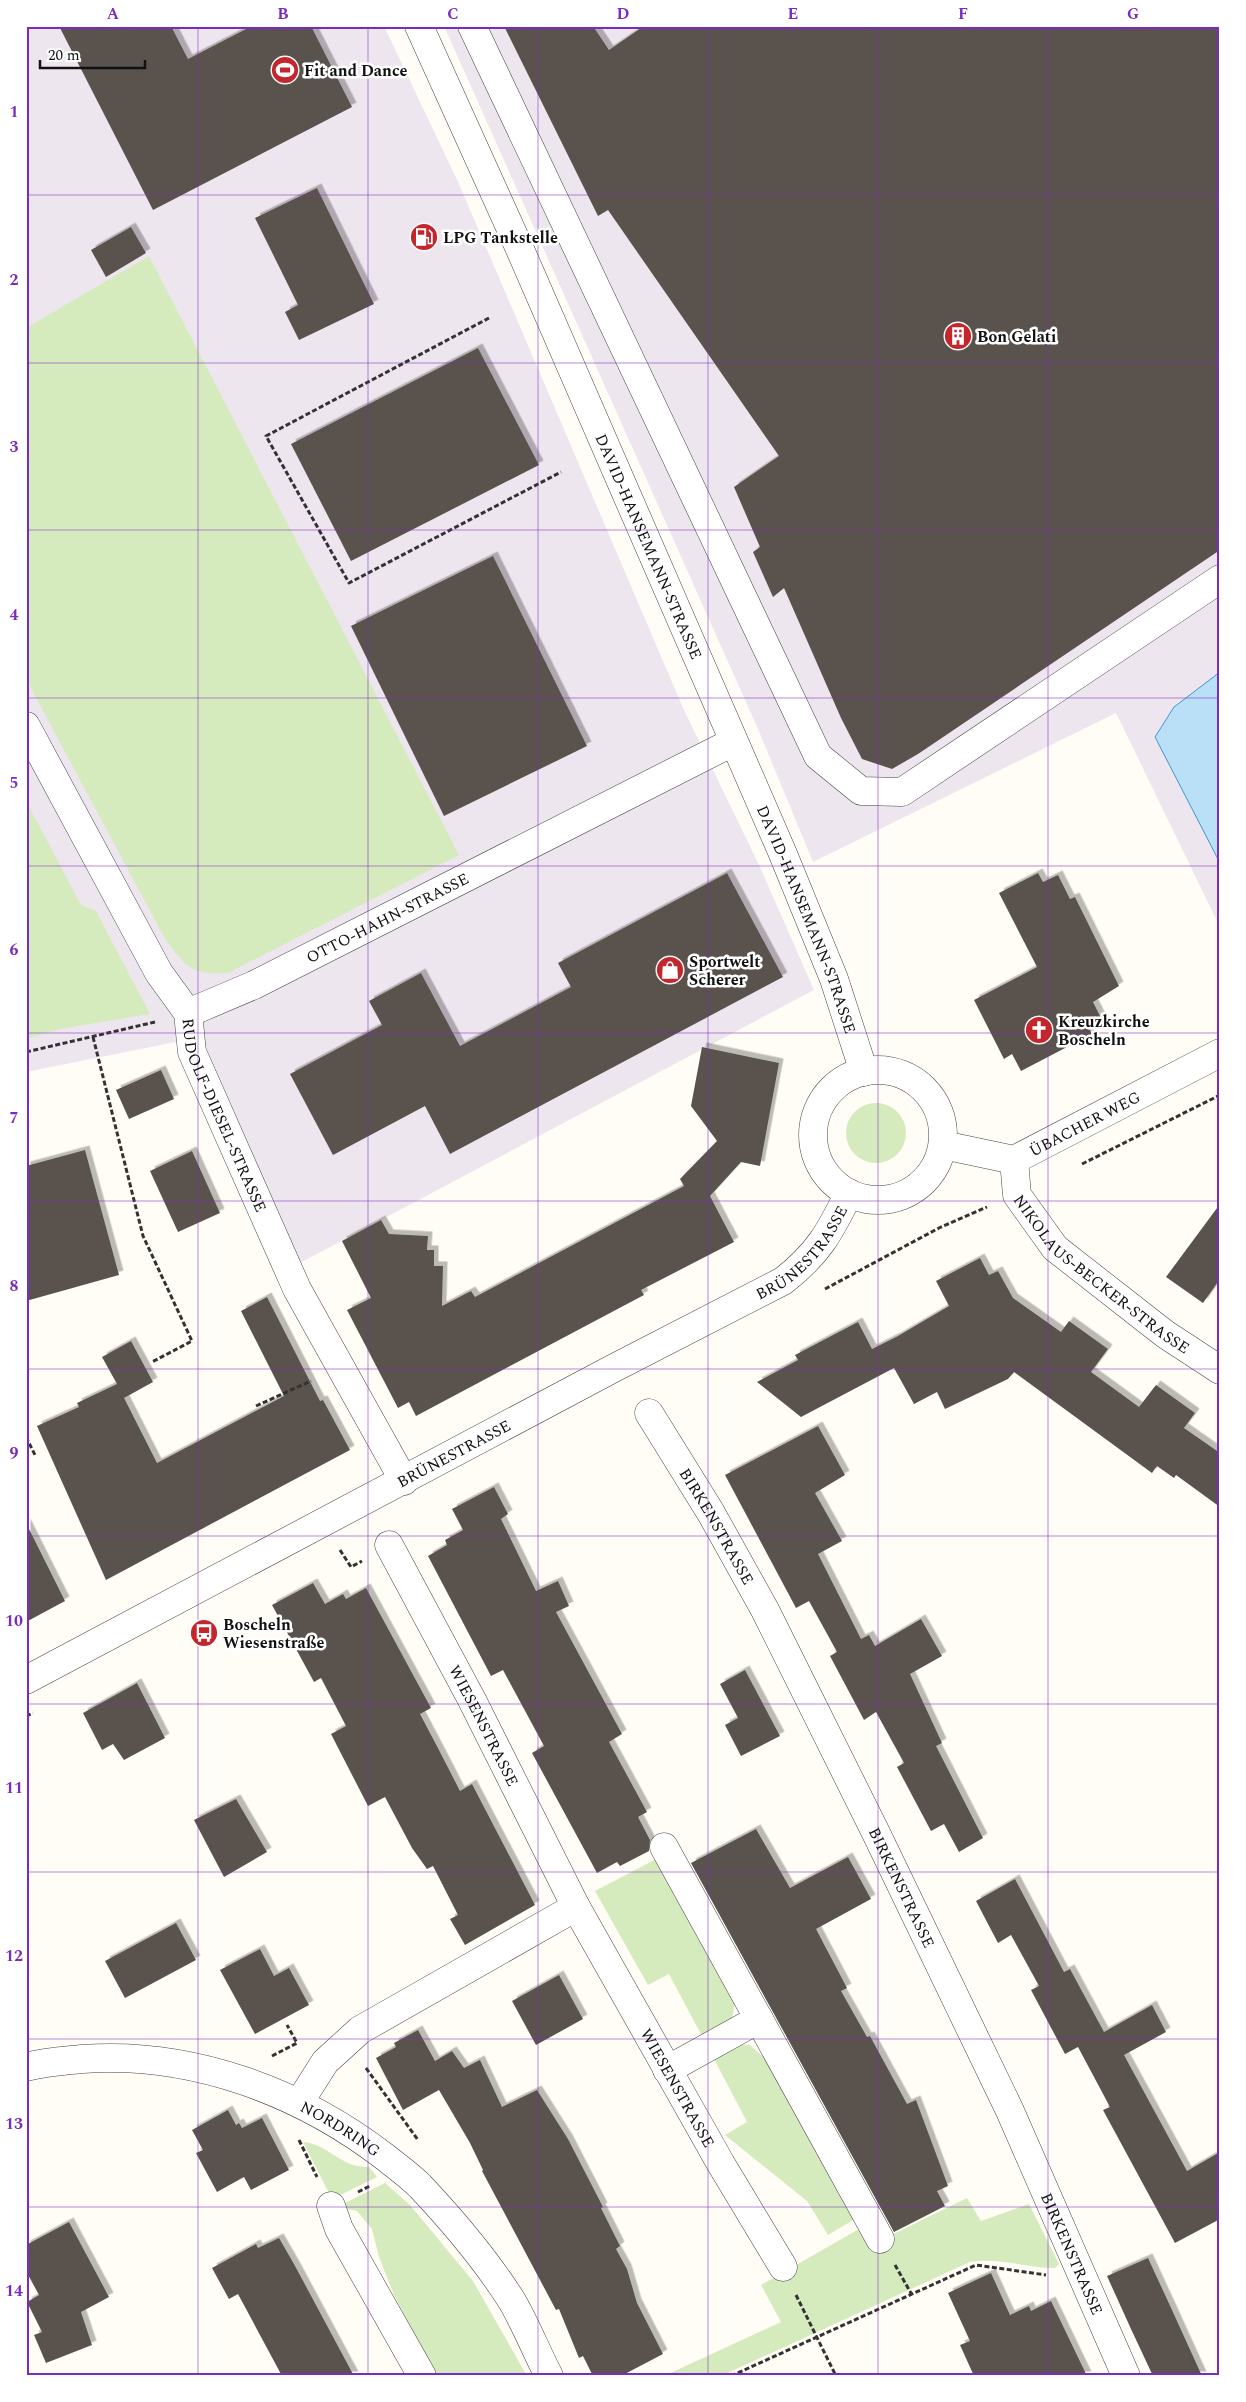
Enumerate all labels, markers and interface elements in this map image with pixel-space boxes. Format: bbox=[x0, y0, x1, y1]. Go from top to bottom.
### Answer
text: A bbox=[107, 2, 120, 26]
text: B bbox=[277, 2, 289, 26]
text: C bbox=[447, 2, 459, 26]
text: D bbox=[617, 2, 630, 26]
text: E bbox=[788, 2, 798, 26]
text: F bbox=[958, 2, 968, 26]
text: G bbox=[1127, 2, 1139, 26]
scale bar bbox=[40, 38, 145, 70]
text: 20 m bbox=[48, 44, 80, 67]
sports icon: Fit and Dance bbox=[270, 55, 300, 85]
place label: Fit and Dance bbox=[304, 59, 408, 83]
text: 1 bbox=[10, 100, 18, 124]
fuel station icon: LPG Tankstelle bbox=[409, 222, 439, 252]
place label: LPG Tankstelle bbox=[443, 226, 558, 250]
text: 2 bbox=[10, 268, 19, 292]
building icon: Bon Gelati bbox=[943, 321, 973, 351]
place label: Bon Gelati bbox=[977, 325, 1056, 349]
street label: DAVID-HANSEMANN-STRASSE bbox=[589, 430, 708, 663]
text: 3 bbox=[10, 435, 19, 459]
text: 4 bbox=[10, 603, 19, 627]
text: 5 bbox=[10, 771, 18, 795]
street label: DAVID-HANSEMANN-STRASSE bbox=[750, 801, 862, 1037]
street label: OTTO-HAHN-STRASSE bbox=[302, 867, 473, 970]
text: 6 bbox=[10, 938, 19, 962]
place label: Sportwelt Scherer bbox=[689, 950, 761, 992]
shop icon: Sportwelt Scherer bbox=[655, 955, 685, 985]
place label: Kreuzkirche Boscheln bbox=[1058, 1010, 1150, 1052]
church icon: Kreuzkirche Boscheln bbox=[1024, 1015, 1054, 1045]
street label: RUDOLF-DIESEL-STRASSE bbox=[176, 1017, 272, 1216]
street label: ÜBACHER WEG bbox=[1025, 1085, 1145, 1163]
text: 7 bbox=[10, 1106, 19, 1130]
street label: NIKOLAUS-BECKER-STRASSE bbox=[1007, 1190, 1194, 1360]
street label: BRÜNESTRASSE bbox=[751, 1201, 854, 1306]
text: 8 bbox=[10, 1274, 19, 1298]
street label: BRÜNESTRASSE bbox=[393, 1414, 515, 1494]
text: 9 bbox=[10, 1441, 19, 1465]
street label: BIRKENSTRASSE bbox=[673, 1464, 760, 1589]
text: 10 bbox=[5, 1609, 23, 1633]
place label: Boscheln Wiesenstraße bbox=[223, 1613, 325, 1655]
bus stop icon: Boscheln Wiesenstraße bbox=[189, 1618, 219, 1648]
street label: WIESENSTRASSE bbox=[442, 1661, 524, 1791]
text: 11 bbox=[5, 1776, 23, 1800]
street label: BIRKENSTRASSE bbox=[862, 1823, 941, 1952]
text: 12 bbox=[5, 1944, 23, 1968]
street label: WIESENSTRASSE bbox=[634, 2024, 720, 2152]
street label: NORDRING bbox=[296, 2095, 385, 2163]
text: 13 bbox=[5, 2112, 23, 2136]
street label: BIRKENSTRASSE bbox=[1034, 2189, 1109, 2319]
text: 14 bbox=[5, 2279, 23, 2303]

